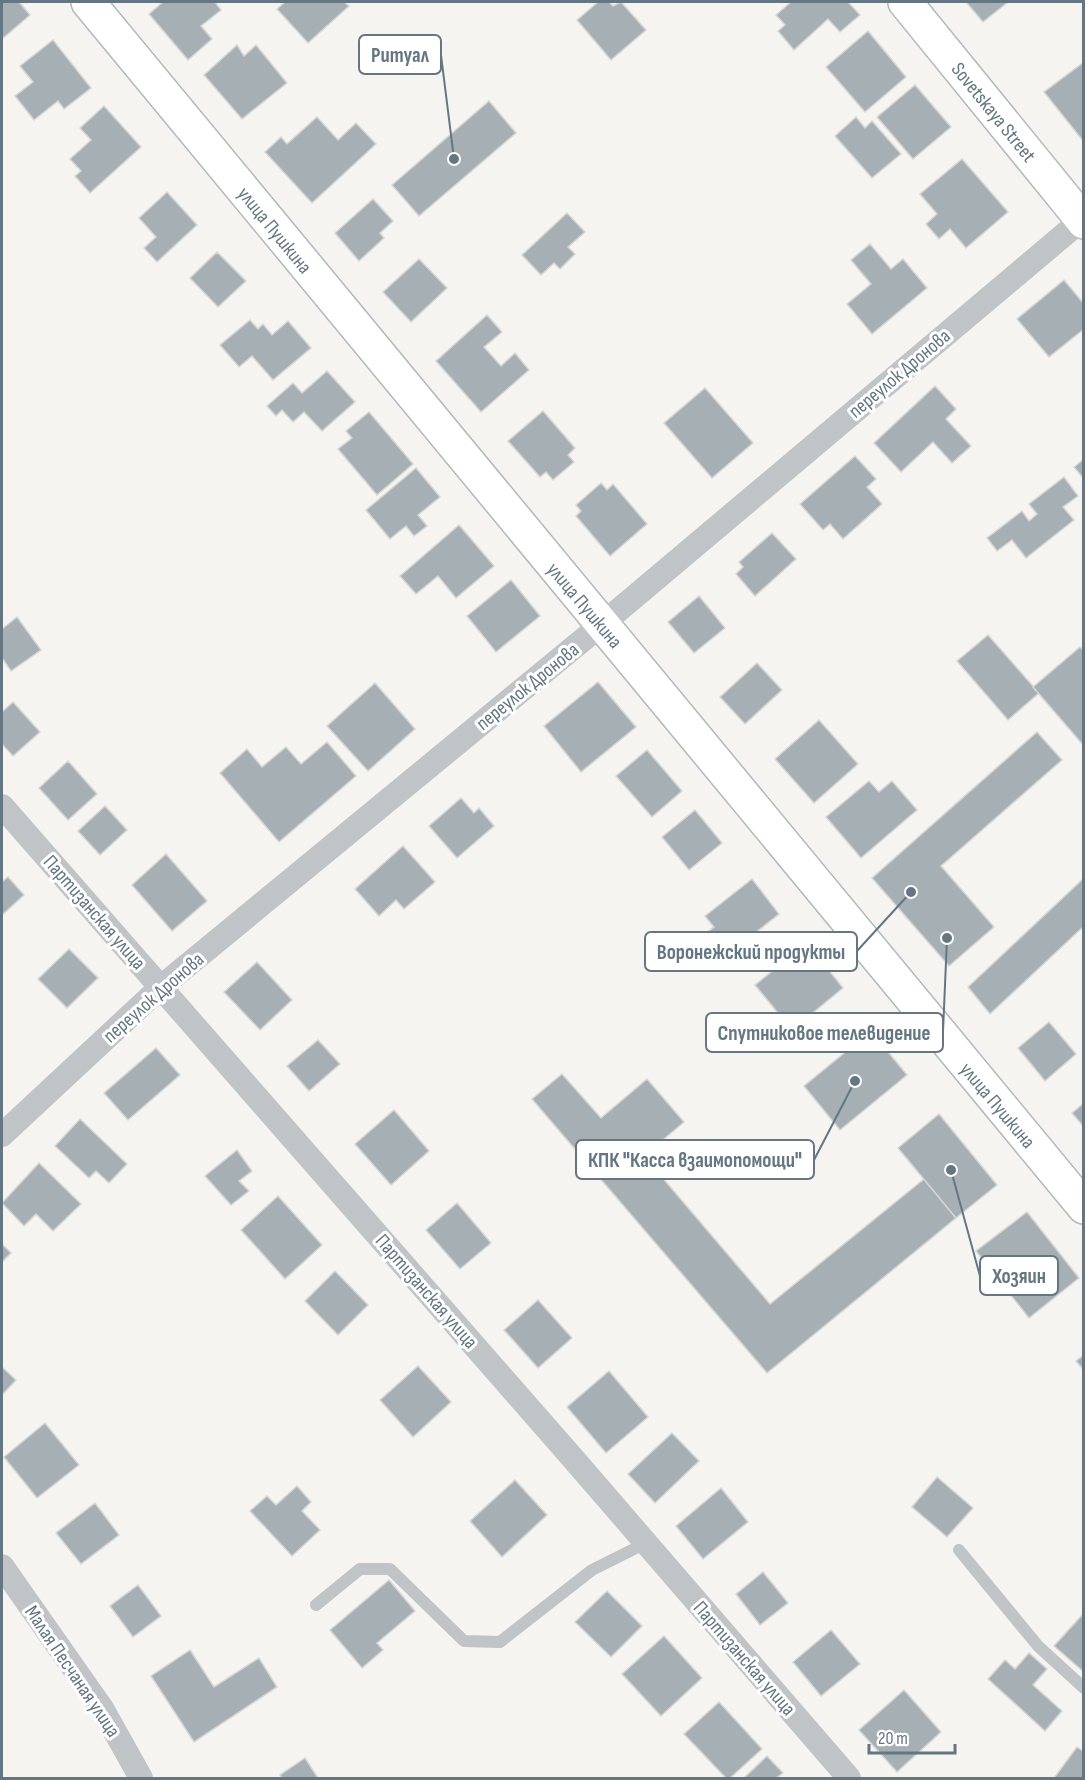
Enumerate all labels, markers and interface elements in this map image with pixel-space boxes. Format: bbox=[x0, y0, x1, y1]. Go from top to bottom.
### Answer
callout: Ритуал bbox=[359, 35, 441, 74]
text: Ритуал bbox=[371, 43, 430, 68]
street label: Sovetskaya Street bbox=[946, 58, 1041, 167]
street label: улица Пушкина bbox=[232, 182, 316, 279]
street label: переулок Дронова bbox=[844, 324, 955, 423]
street label: улица Пушкина bbox=[541, 558, 627, 653]
street label: переулок Дронова bbox=[471, 638, 584, 736]
street label: Партизанская улица bbox=[38, 851, 150, 975]
callout: Воронежский продукты bbox=[645, 932, 857, 971]
text: Воронежский продукты bbox=[657, 940, 845, 965]
street label: переулок Дронова bbox=[98, 948, 209, 1048]
callout: Спутниковое телевидение bbox=[706, 1013, 943, 1052]
text: Спутниковое телевидение bbox=[718, 1021, 930, 1046]
street label: улица Пушкина bbox=[954, 1058, 1040, 1153]
callout: КПК "Касса взаимопомощи" bbox=[576, 1140, 814, 1179]
text: КПК "Касса взаимопомощи" bbox=[588, 1148, 802, 1173]
street label: Партизанская улица bbox=[370, 1230, 482, 1354]
callout: Хозяин bbox=[980, 1256, 1058, 1295]
text: Хозяин bbox=[991, 1264, 1046, 1289]
street label: Партизанская улица bbox=[688, 1597, 800, 1721]
street label: Малая Песчаная улица bbox=[19, 1601, 125, 1742]
scale bar bbox=[869, 1717, 954, 1755]
text: 20 m bbox=[878, 1728, 908, 1749]

